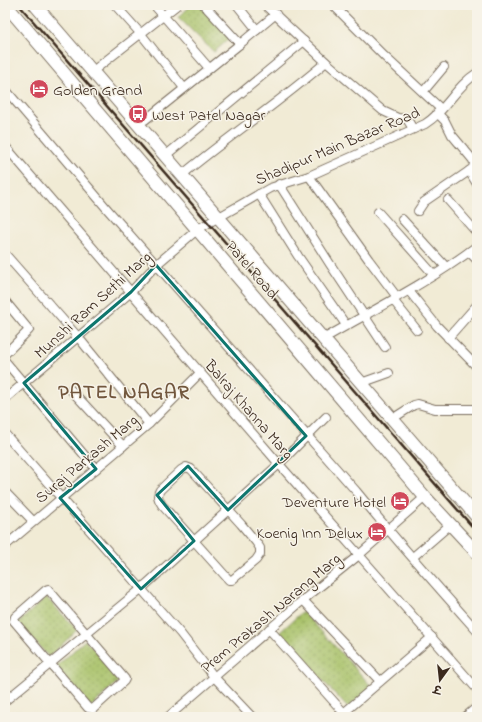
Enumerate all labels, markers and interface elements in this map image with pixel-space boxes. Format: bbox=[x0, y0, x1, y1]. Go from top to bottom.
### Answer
hotel icon: Golden Grand bbox=[28, 78, 50, 100]
place label: Golden Grand bbox=[53, 79, 142, 103]
street label: Shadipur Main Bazar Road bbox=[252, 101, 424, 192]
bus stop icon: West Patel Nagar bbox=[127, 103, 149, 125]
place label: West Patel Nagar bbox=[152, 104, 266, 128]
street label: Patel Road bbox=[219, 236, 284, 305]
street label: Munshi Ram Sethi Marg bbox=[29, 246, 157, 365]
street label: Balraj Khanna Marg bbox=[198, 354, 299, 466]
district label: PATEL NAGAR bbox=[58, 379, 190, 408]
street label: Suraj Parkash Marg bbox=[31, 409, 144, 510]
hotel icon: Deventure Hotel bbox=[389, 490, 411, 512]
place label: Deventure Hotel bbox=[281, 491, 386, 515]
hotel icon: Koenig Inn Delux bbox=[366, 521, 388, 543]
place label: Koenig Inn Delux bbox=[256, 522, 363, 546]
street label: Prem Prakash Narang Marg bbox=[196, 548, 347, 680]
north arrow bbox=[420, 660, 460, 700]
text: उ bbox=[430, 680, 444, 698]

